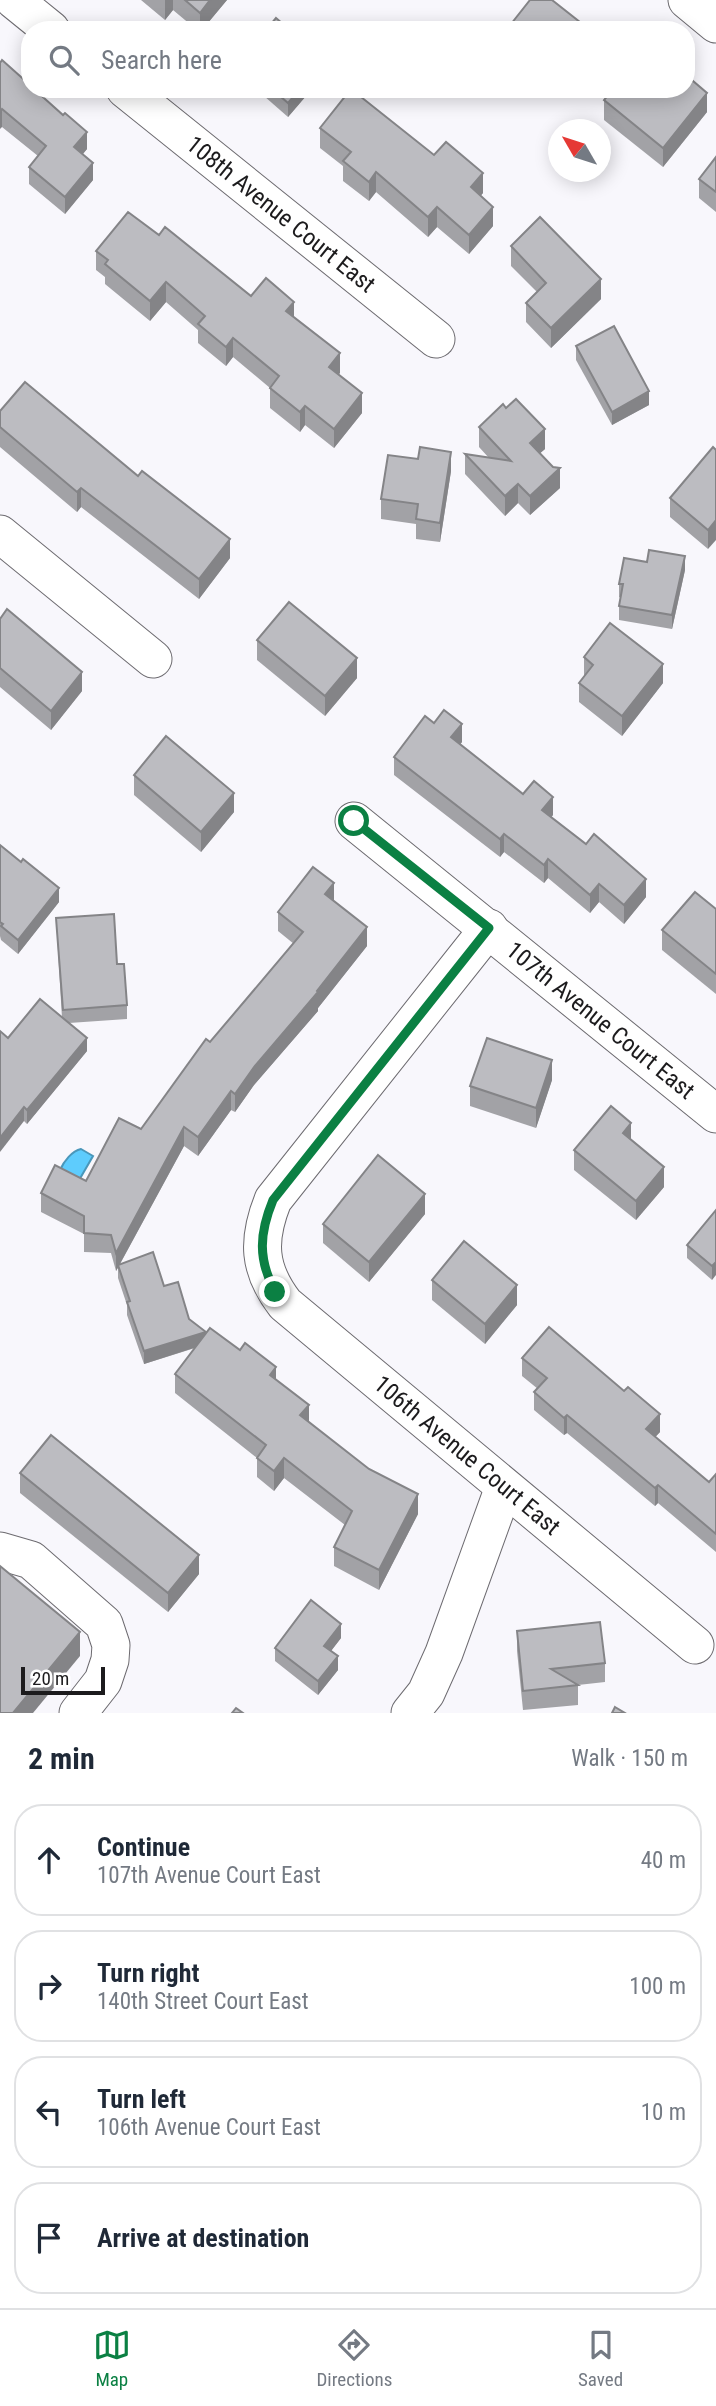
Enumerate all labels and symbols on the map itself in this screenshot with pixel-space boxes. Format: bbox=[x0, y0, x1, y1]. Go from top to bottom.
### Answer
north arrow bbox=[548, 119, 611, 182]
street label: 108th Avenue Court East bbox=[181, 130, 381, 298]
route start bbox=[338, 805, 369, 836]
street label: 107th Avenue Court East bbox=[501, 936, 700, 1105]
route end bbox=[259, 1276, 290, 1307]
street label: 106th Avenue Court East bbox=[368, 1370, 566, 1541]
scale bar bbox=[21, 1664, 105, 1696]

